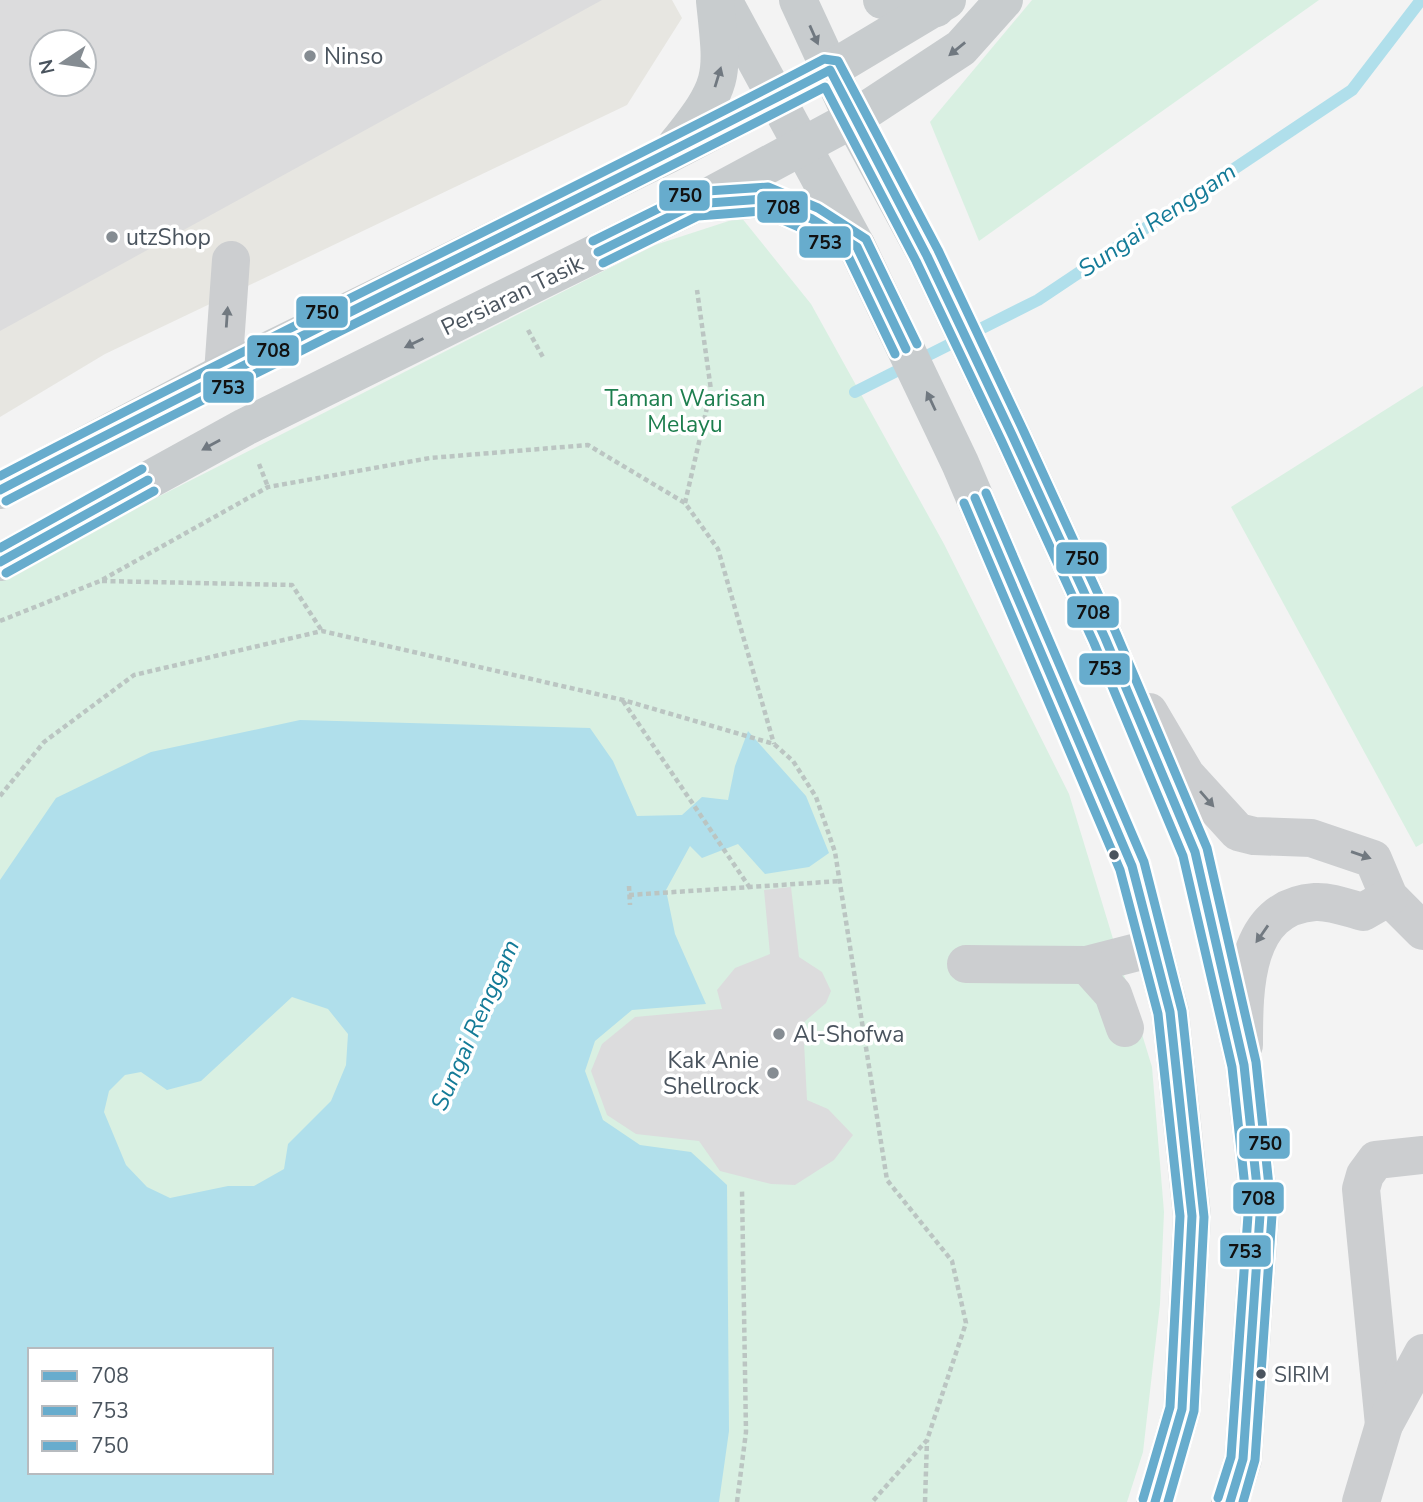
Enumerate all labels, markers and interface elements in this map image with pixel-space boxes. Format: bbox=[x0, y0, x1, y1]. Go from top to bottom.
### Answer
one-way arrow bbox=[808, 25, 820, 45]
north arrow bbox=[28, 28, 98, 98]
place label: Ninso bbox=[324, 41, 383, 72]
one-way arrow bbox=[949, 42, 967, 57]
marker: Ninso bbox=[302, 48, 318, 64]
text: N bbox=[33, 57, 62, 76]
one-way arrow bbox=[714, 66, 724, 87]
water label: Sungai Renggam bbox=[1072, 155, 1242, 285]
line badge: 750 bbox=[658, 179, 711, 212]
text: 750 bbox=[668, 183, 702, 209]
line badge: 708 bbox=[756, 190, 809, 224]
text: 708 bbox=[766, 195, 800, 221]
place label: utzShop bbox=[126, 222, 211, 253]
line badge: 753 bbox=[798, 225, 852, 259]
marker: utzShop bbox=[104, 229, 120, 245]
text: 753 bbox=[808, 230, 842, 256]
street label: Persiaran Tasik bbox=[436, 247, 589, 343]
line badge: 750 bbox=[295, 295, 349, 329]
text: 750 bbox=[305, 300, 339, 326]
one-way arrow bbox=[222, 305, 233, 327]
line badge: 708 bbox=[246, 334, 300, 367]
one-way arrow bbox=[404, 337, 424, 348]
text: 708 bbox=[256, 338, 290, 364]
line badge: 753 bbox=[202, 370, 255, 404]
text: 753 bbox=[211, 375, 245, 401]
park label: Taman Warisan Melayu bbox=[604, 383, 766, 440]
one-way arrow bbox=[925, 391, 936, 411]
one-way arrow bbox=[201, 440, 221, 451]
line badge: 750 bbox=[1055, 541, 1108, 575]
text: 750 bbox=[1065, 546, 1099, 572]
line badge: 708 bbox=[1066, 595, 1120, 629]
text: 708 bbox=[1076, 600, 1110, 626]
line badge: 753 bbox=[1078, 652, 1131, 686]
text: 753 bbox=[1088, 656, 1122, 682]
one-way arrow bbox=[1199, 790, 1215, 808]
unlabelled marker bbox=[1107, 848, 1121, 862]
one-way arrow bbox=[1351, 850, 1372, 861]
one-way arrow bbox=[1255, 925, 1269, 943]
water label: Sungai Renggam bbox=[423, 934, 527, 1116]
place label: Al-Shofwa bbox=[793, 1019, 904, 1050]
marker: Al-Shofwa bbox=[771, 1026, 787, 1042]
place label: Kak Anie Shellrock bbox=[663, 1045, 759, 1102]
marker: Kak Anie Shellrock bbox=[765, 1065, 781, 1081]
line badge: 750 bbox=[1238, 1127, 1291, 1160]
text: 750 bbox=[1248, 1131, 1282, 1157]
line badge: 708 bbox=[1232, 1181, 1285, 1215]
text: 708 bbox=[1241, 1186, 1275, 1212]
line badge: 753 bbox=[1219, 1234, 1272, 1268]
text: 753 bbox=[1228, 1239, 1262, 1265]
legend bbox=[28, 1348, 273, 1474]
place label: SIRIM bbox=[1274, 1361, 1330, 1389]
text: 708 bbox=[91, 1362, 129, 1390]
marker: SIRIM bbox=[1254, 1367, 1268, 1381]
text: 753 bbox=[91, 1397, 129, 1425]
text: 750 bbox=[91, 1432, 129, 1460]

